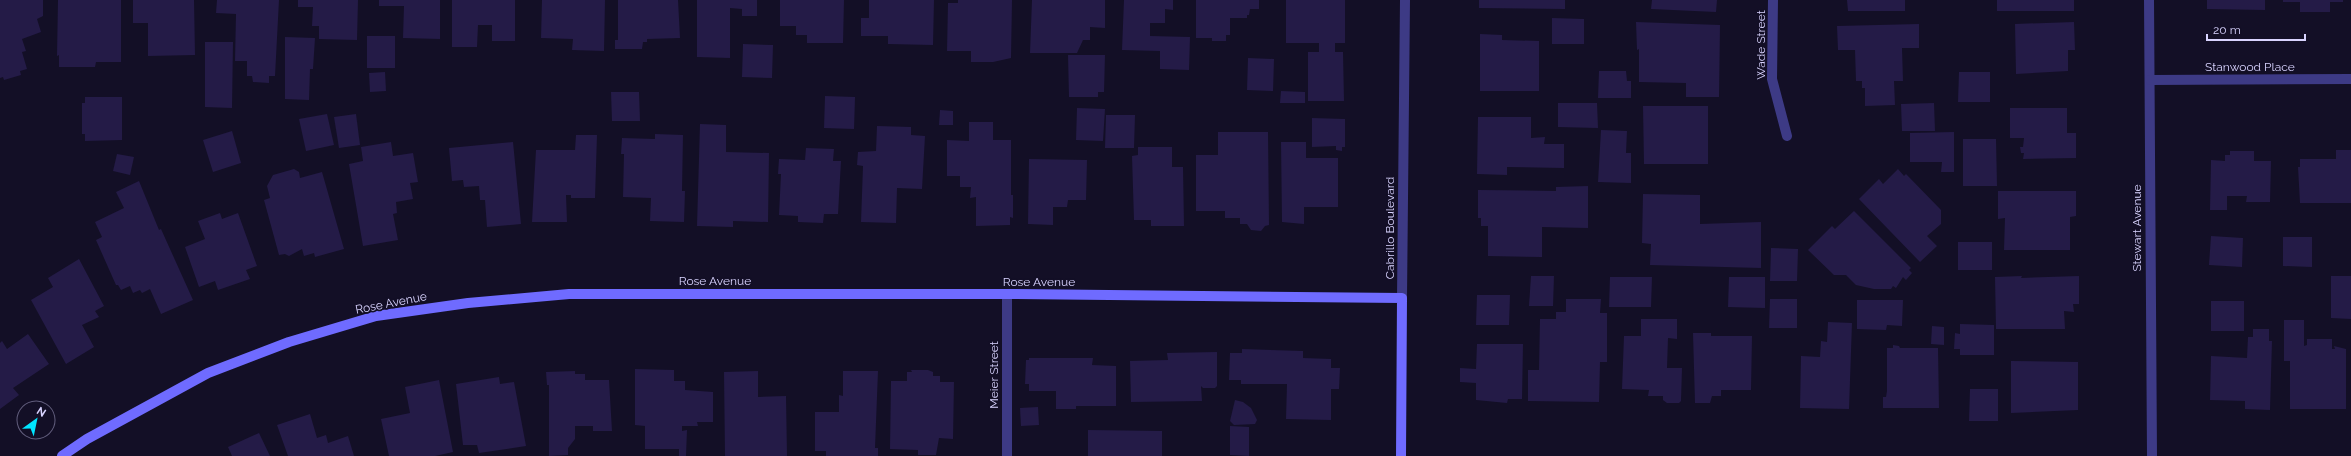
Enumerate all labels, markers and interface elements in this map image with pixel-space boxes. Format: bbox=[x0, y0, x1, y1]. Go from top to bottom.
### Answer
street label: Wade Street bbox=[1754, 10, 1768, 80]
scale bar bbox=[2207, 16, 2305, 42]
text: 20 m bbox=[2213, 23, 2241, 37]
street label: Stanwood Place bbox=[2205, 60, 2295, 74]
street label: Cabrillo Boulevard bbox=[1383, 177, 1397, 279]
street label: Stewart Avenue bbox=[2130, 184, 2144, 272]
street label: Rose Avenue bbox=[679, 274, 751, 288]
street label: Rose Avenue bbox=[1003, 275, 1075, 289]
street label: Rose Avenue bbox=[354, 289, 428, 317]
street label: Meier Street bbox=[987, 341, 1001, 409]
north arrow bbox=[16, 400, 56, 440]
text: N bbox=[34, 404, 48, 420]

